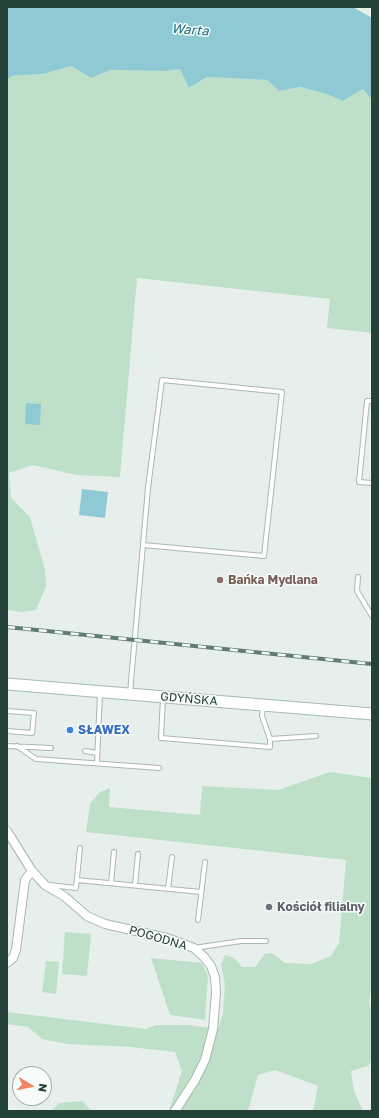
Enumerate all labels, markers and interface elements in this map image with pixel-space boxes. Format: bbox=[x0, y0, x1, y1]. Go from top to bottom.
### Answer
water label: Warta bbox=[171, 21, 209, 39]
place label: Bańka Mydlana bbox=[228, 573, 318, 587]
marker: Bańka Mydlana bbox=[215, 575, 225, 585]
street label: GDYŃSKA bbox=[160, 689, 218, 709]
place label: SŁAWEX bbox=[78, 723, 130, 737]
marker: SŁAWEX bbox=[65, 725, 75, 735]
place label: Kościół filialny bbox=[277, 900, 365, 914]
marker: Kościół filialny bbox=[264, 902, 274, 912]
street label: POGODNA bbox=[127, 923, 189, 953]
north arrow bbox=[12, 1066, 52, 1106]
text: N bbox=[36, 1083, 50, 1093]

